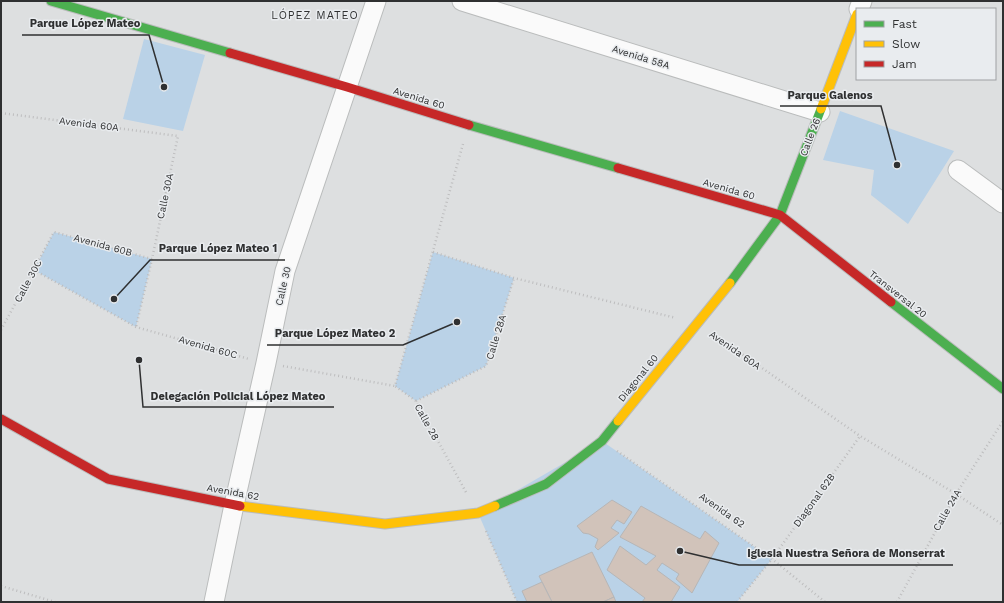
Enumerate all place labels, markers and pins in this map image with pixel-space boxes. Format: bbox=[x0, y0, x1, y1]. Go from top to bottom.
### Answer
callout: Parque López Mateo bbox=[22, 12, 149, 35]
callout: Parque Galenos bbox=[780, 83, 881, 106]
callout: Parque López Mateo 1 bbox=[150, 237, 285, 260]
callout: Parque López Mateo 2 bbox=[267, 322, 403, 345]
callout: Delegación Policial López Mateo bbox=[143, 384, 334, 407]
callout: Iglesia Nuestra Señora de Monserrat bbox=[739, 542, 953, 565]

